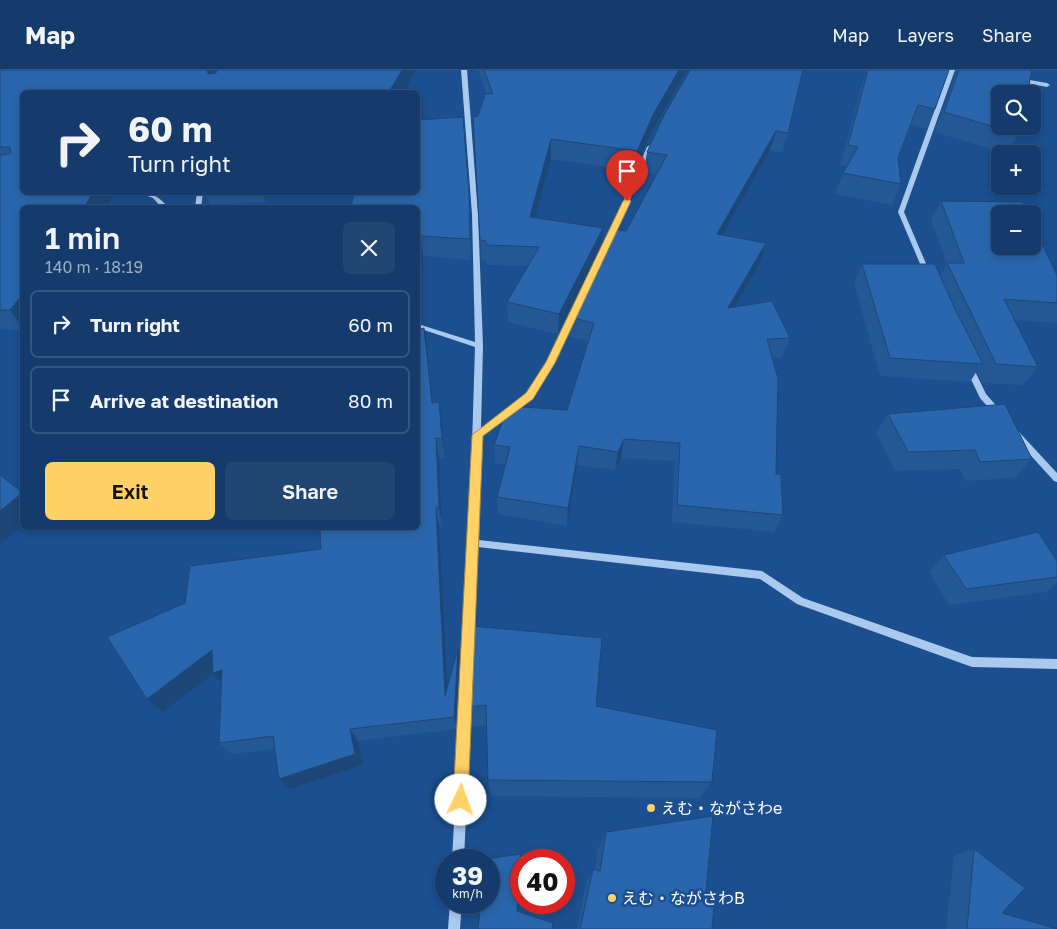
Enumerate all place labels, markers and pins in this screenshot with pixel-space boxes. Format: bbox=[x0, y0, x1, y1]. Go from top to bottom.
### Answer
pin bbox=[606, 150, 648, 201]
place label: えむ・ながさわe bbox=[661, 798, 782, 818]
marker: えむ・ながさわe bbox=[645, 802, 657, 814]
place label: えむ・ながさわB bbox=[622, 888, 745, 908]
marker: えむ・ながさわB bbox=[606, 892, 618, 904]

